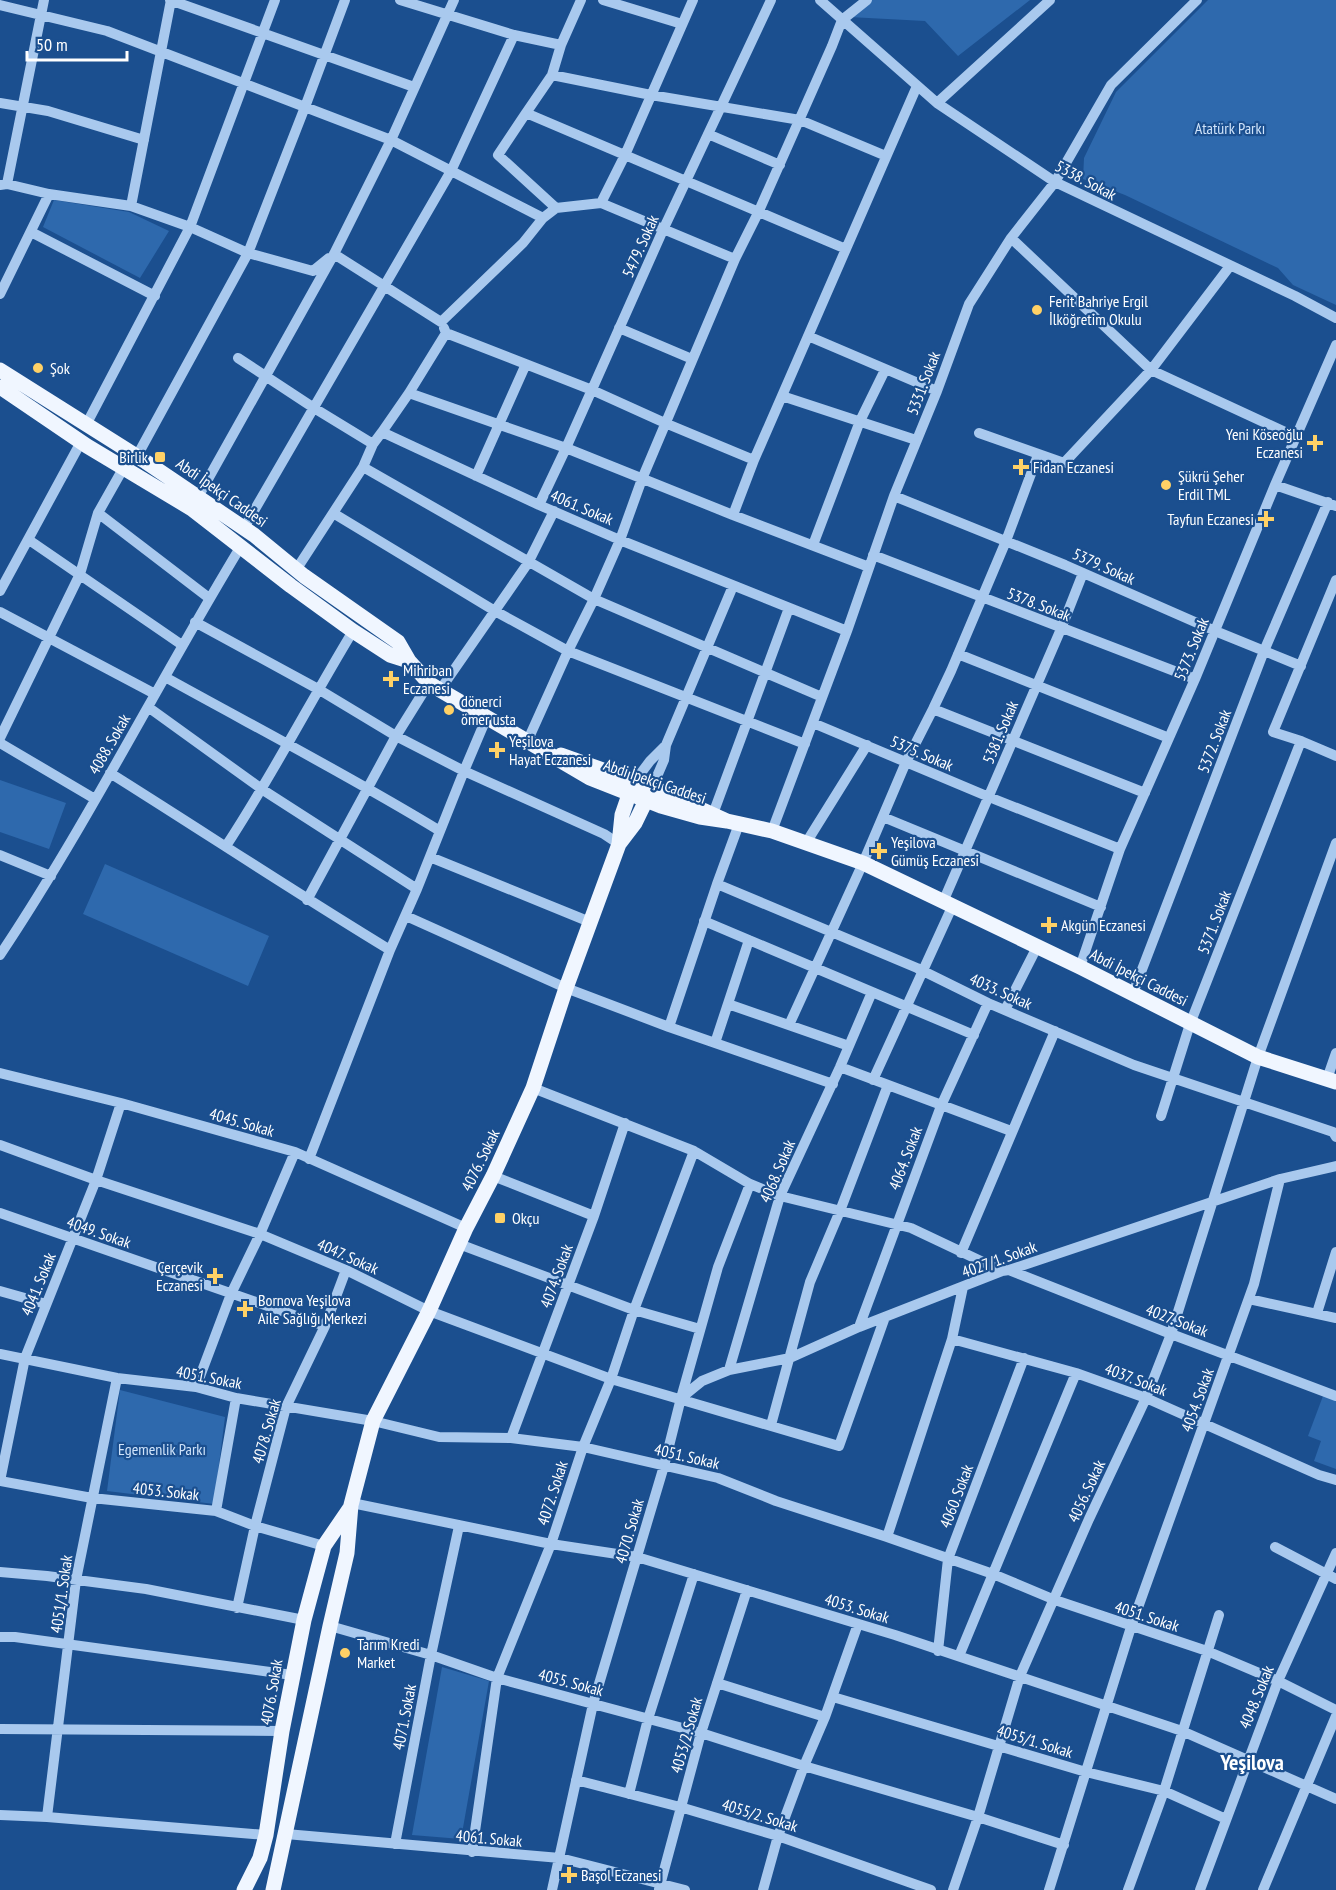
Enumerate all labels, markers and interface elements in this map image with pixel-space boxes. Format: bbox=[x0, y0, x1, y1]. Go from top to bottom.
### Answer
scale bar bbox=[27, 24, 128, 62]
text: 50 m bbox=[36, 33, 68, 56]
park label: Atatürk Parkı bbox=[1195, 118, 1265, 138]
street label: 5338. Sokak bbox=[1052, 156, 1121, 205]
street label: 5479. Sokak bbox=[617, 211, 663, 280]
place label: Ferit Bahriye Ergil İlköğretim Okulu bbox=[1049, 291, 1148, 329]
marker: Ferit Bahriye Ergil İlköğretim Okulu bbox=[1030, 303, 1044, 317]
street label: 5331. Sokak bbox=[902, 348, 945, 418]
place label: Şok bbox=[50, 358, 71, 378]
marker: Şok bbox=[31, 361, 45, 375]
place label: Yeni Köseoğlu Eczanesi bbox=[1226, 424, 1303, 462]
marker: Yeni Köseoğlu Eczanesi bbox=[1308, 436, 1322, 450]
place label: Birlik bbox=[119, 447, 149, 467]
marker: Birlik bbox=[153, 450, 167, 464]
street label: Abdi İpekçi Caddesi bbox=[172, 453, 272, 531]
place label: Fidan Eczanesi bbox=[1033, 457, 1114, 477]
marker: Fidan Eczanesi bbox=[1014, 460, 1028, 474]
place label: Şükrü Şeher Erdil TML bbox=[1178, 466, 1245, 504]
marker: Şükrü Şeher Erdil TML bbox=[1159, 478, 1173, 492]
street label: 4061. Sokak bbox=[547, 485, 617, 530]
place label: Tayfun Eczanesi bbox=[1167, 509, 1254, 529]
marker: Tayfun Eczanesi bbox=[1259, 512, 1273, 526]
street label: 5379. Sokak bbox=[1070, 543, 1139, 589]
street label: 5378. Sokak bbox=[1004, 583, 1074, 626]
street label: 5373. Sokak bbox=[1169, 614, 1213, 684]
place label: Mihriban Eczanesi bbox=[403, 660, 452, 698]
marker: Mihriban Eczanesi bbox=[384, 672, 398, 686]
place label: dönerci ömer usta bbox=[461, 691, 516, 729]
street label: 5381. Sokak bbox=[978, 697, 1023, 767]
marker: dönerci ömer usta bbox=[442, 703, 456, 717]
street label: 5372. Sokak bbox=[1193, 706, 1236, 776]
street label: 4088. Sokak bbox=[84, 709, 135, 778]
place label: Yeşilova Hayat Eczanesi bbox=[509, 731, 591, 769]
street label: 5375. Sokak bbox=[887, 731, 957, 776]
marker: Yeşilova Hayat Eczanesi bbox=[490, 743, 504, 757]
street label: Abdi İpekçi Caddesi bbox=[601, 754, 709, 808]
place label: Yeşilova Gümüş Eczanesi bbox=[891, 832, 979, 870]
marker: Yeşilova Gümüş Eczanesi bbox=[872, 844, 886, 858]
street label: 5371. Sokak bbox=[1193, 887, 1236, 957]
place label: Akgün Eczanesi bbox=[1061, 915, 1146, 935]
marker: Akgün Eczanesi bbox=[1042, 918, 1056, 932]
street label: Abdi İpekçi Caddesi bbox=[1087, 944, 1191, 1010]
street label: 4033. Sokak bbox=[967, 968, 1036, 1014]
street label: 4045. Sokak bbox=[207, 1103, 278, 1141]
street label: 4064. Sokak bbox=[884, 1123, 927, 1193]
street label: 4076. Sokak bbox=[456, 1125, 504, 1194]
street label: 4068. Sokak bbox=[755, 1136, 800, 1206]
place label: Okçu bbox=[512, 1208, 540, 1228]
marker: Okçu bbox=[493, 1211, 507, 1225]
street label: 4049. Sokak bbox=[64, 1212, 134, 1253]
street label: 4047. Sokak bbox=[314, 1234, 383, 1279]
street label: 4027/1. Sokak bbox=[959, 1236, 1040, 1282]
street label: 4074. Sokak bbox=[535, 1241, 577, 1311]
street label: 4041. Sokak bbox=[16, 1249, 60, 1319]
place label: Çerçevik Eczanesi bbox=[156, 1257, 204, 1295]
marker: Çerçevik Eczanesi bbox=[208, 1269, 222, 1283]
place label: Bornova Yeşilova Aile Sağlığı Merkezi bbox=[258, 1290, 367, 1328]
street label: 4027. Sokak bbox=[1143, 1299, 1212, 1341]
marker: Bornova Yeşilova Aile Sağlığı Merkezi bbox=[236, 1300, 254, 1318]
street label: 4037. Sokak bbox=[1102, 1358, 1171, 1400]
street label: 4051. Sokak bbox=[174, 1361, 244, 1393]
street label: 4054. Sokak bbox=[1176, 1365, 1218, 1435]
street label: 4078. Sokak bbox=[247, 1395, 285, 1466]
park label: Egemenlik Parkı bbox=[118, 1439, 206, 1459]
street label: 4051. Sokak bbox=[652, 1439, 722, 1473]
street label: 4056. Sokak bbox=[1063, 1456, 1109, 1525]
street label: 4072. Sokak bbox=[532, 1458, 572, 1528]
street label: 4060. Sokak bbox=[935, 1461, 978, 1531]
street label: 4053. Sokak bbox=[132, 1478, 201, 1505]
street label: 4070. Sokak bbox=[610, 1495, 648, 1566]
street label: 4051/1. Sokak bbox=[46, 1553, 76, 1634]
street label: 4053. Sokak bbox=[822, 1589, 893, 1628]
street label: 4051. Sokak bbox=[1112, 1596, 1182, 1636]
place label: Tarım Kredi Market bbox=[357, 1634, 420, 1672]
marker: Tarım Kredi Market bbox=[338, 1646, 352, 1660]
street label: 4076. Sokak bbox=[255, 1657, 287, 1727]
street label: 4048. Sokak bbox=[1234, 1662, 1278, 1732]
street label: 4055. Sokak bbox=[536, 1664, 606, 1700]
street label: 4071. Sokak bbox=[388, 1682, 420, 1752]
street label: 4053/2. Sokak bbox=[666, 1694, 707, 1775]
street label: 4055/1. Sokak bbox=[995, 1720, 1076, 1762]
district label: Yeşilova bbox=[1219, 1748, 1284, 1776]
street label: 4055/2. Sokak bbox=[720, 1794, 801, 1836]
street label: 4061. Sokak bbox=[455, 1825, 524, 1851]
place label: Başol Eczanesi bbox=[581, 1865, 661, 1885]
marker: Başol Eczanesi bbox=[562, 1868, 576, 1882]

